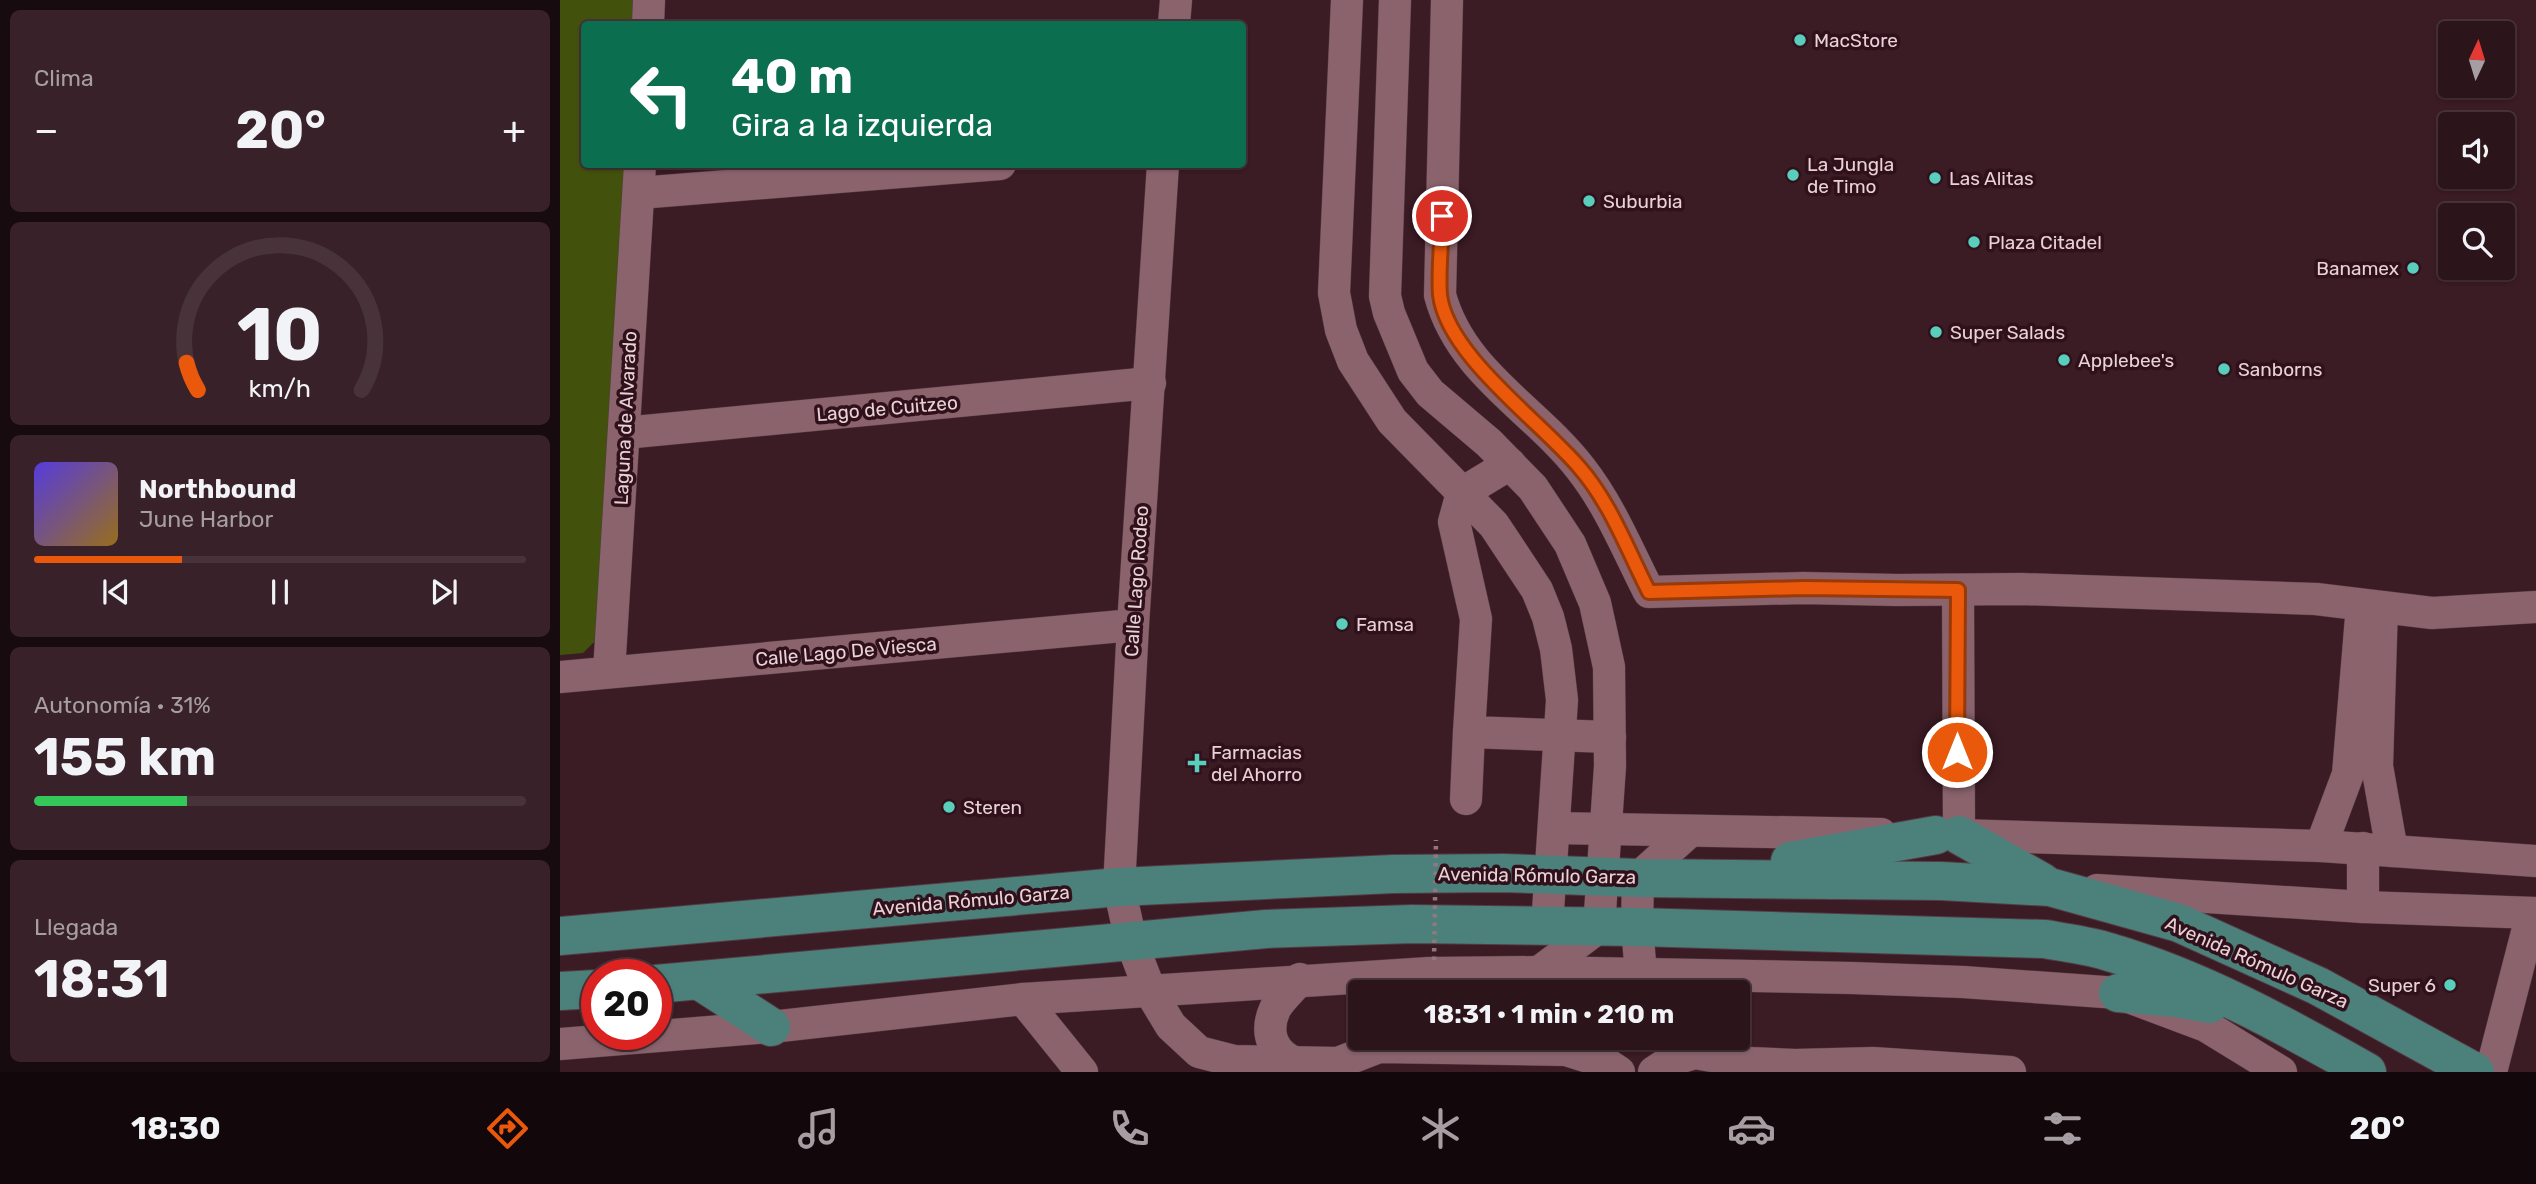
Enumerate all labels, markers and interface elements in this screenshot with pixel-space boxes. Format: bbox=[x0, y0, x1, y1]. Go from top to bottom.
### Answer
north arrow bbox=[2438, 21, 2515, 98]
map controls bbox=[2438, 21, 2515, 280]
place label: MacStore bbox=[1814, 29, 1898, 52]
marker: MacStore bbox=[1792, 32, 1808, 48]
text: 40 m bbox=[731, 47, 853, 105]
icon: left bbox=[616, 49, 707, 140]
text: Clima bbox=[34, 64, 94, 92]
text: 20° bbox=[235, 99, 326, 161]
text: Gira a la izquierda bbox=[731, 106, 993, 144]
text: − bbox=[34, 107, 59, 153]
text: + bbox=[502, 107, 526, 153]
button: sound bbox=[2438, 112, 2515, 189]
place label: La Jungla de Timo bbox=[1807, 153, 1894, 198]
marker: La Jungla de Timo bbox=[1785, 167, 1801, 183]
place label: Las Alitas bbox=[1949, 167, 2034, 190]
marker: Las Alitas bbox=[1927, 170, 1943, 186]
pin bbox=[1412, 186, 1472, 246]
place label: Suburbia bbox=[1603, 190, 1683, 213]
marker: Suburbia bbox=[1581, 193, 1597, 209]
icon: arrive bbox=[1423, 197, 1461, 235]
button: search bbox=[2438, 203, 2515, 280]
place label: Plaza Citadel bbox=[1988, 231, 2102, 254]
marker: Plaza Citadel bbox=[1966, 234, 1982, 250]
place label: Banamex bbox=[2316, 257, 2399, 280]
marker: Banamex bbox=[2405, 260, 2421, 276]
text: 10 bbox=[237, 292, 323, 378]
place label: Super Salads bbox=[1950, 321, 2065, 344]
marker: Super Salads bbox=[1928, 324, 1944, 340]
street label: Laguna de Alvarado bbox=[609, 330, 642, 506]
place label: Applebee's bbox=[2078, 349, 2174, 372]
marker: Applebee's bbox=[2056, 352, 2072, 368]
place label: Sanborns bbox=[2238, 358, 2322, 381]
marker: Sanborns bbox=[2216, 361, 2232, 377]
text: km/h bbox=[249, 373, 311, 402]
street label: Lago de Cuitzeo bbox=[815, 391, 959, 426]
text: Northbound bbox=[139, 474, 297, 505]
street label: Calle Lago Rodeo bbox=[1120, 504, 1153, 658]
text: June Harbor bbox=[139, 505, 273, 533]
icon: previous bbox=[97, 573, 135, 611]
icon: pause bbox=[261, 573, 299, 611]
icon: next bbox=[425, 573, 463, 611]
place label: Famsa bbox=[1356, 613, 1414, 636]
marker: Famsa bbox=[1334, 616, 1350, 632]
street label: Calle Lago De Viesca bbox=[754, 632, 938, 671]
text: Autonomía · 31% bbox=[34, 691, 211, 719]
position arrow bbox=[1920, 715, 1994, 789]
text: 155 km bbox=[34, 726, 216, 788]
place label: Farmacias del Ahorro bbox=[1211, 741, 1302, 786]
marker: Farmacias del Ahorro bbox=[1189, 755, 1205, 771]
place label: Steren bbox=[963, 796, 1022, 819]
marker: Steren bbox=[941, 799, 957, 815]
street label: Avenida Rómulo Garza bbox=[1438, 862, 1636, 889]
street label: Avenida Rómulo Garza bbox=[871, 880, 1071, 921]
street label: Avenida Rómulo Garza bbox=[2162, 912, 2352, 1013]
text: Llegada bbox=[34, 913, 118, 941]
text: 18:31 bbox=[34, 948, 170, 1010]
speed limit sign: 20 bbox=[581, 959, 672, 1050]
place label: Super 6 bbox=[2368, 974, 2436, 997]
marker: Super 6 bbox=[2442, 977, 2458, 993]
text: 18:31 · 1 min · 210 m bbox=[1424, 999, 1674, 1030]
icon: directions bbox=[483, 1104, 532, 1153]
icon: music bbox=[794, 1104, 843, 1153]
icon: phone bbox=[1105, 1104, 1154, 1153]
icon: climate bbox=[1416, 1104, 1465, 1153]
icon: car bbox=[1727, 1104, 1776, 1153]
icon: filters bbox=[2038, 1104, 2087, 1153]
text: 18:30 bbox=[131, 1109, 221, 1147]
text: 20° bbox=[2349, 1109, 2405, 1147]

